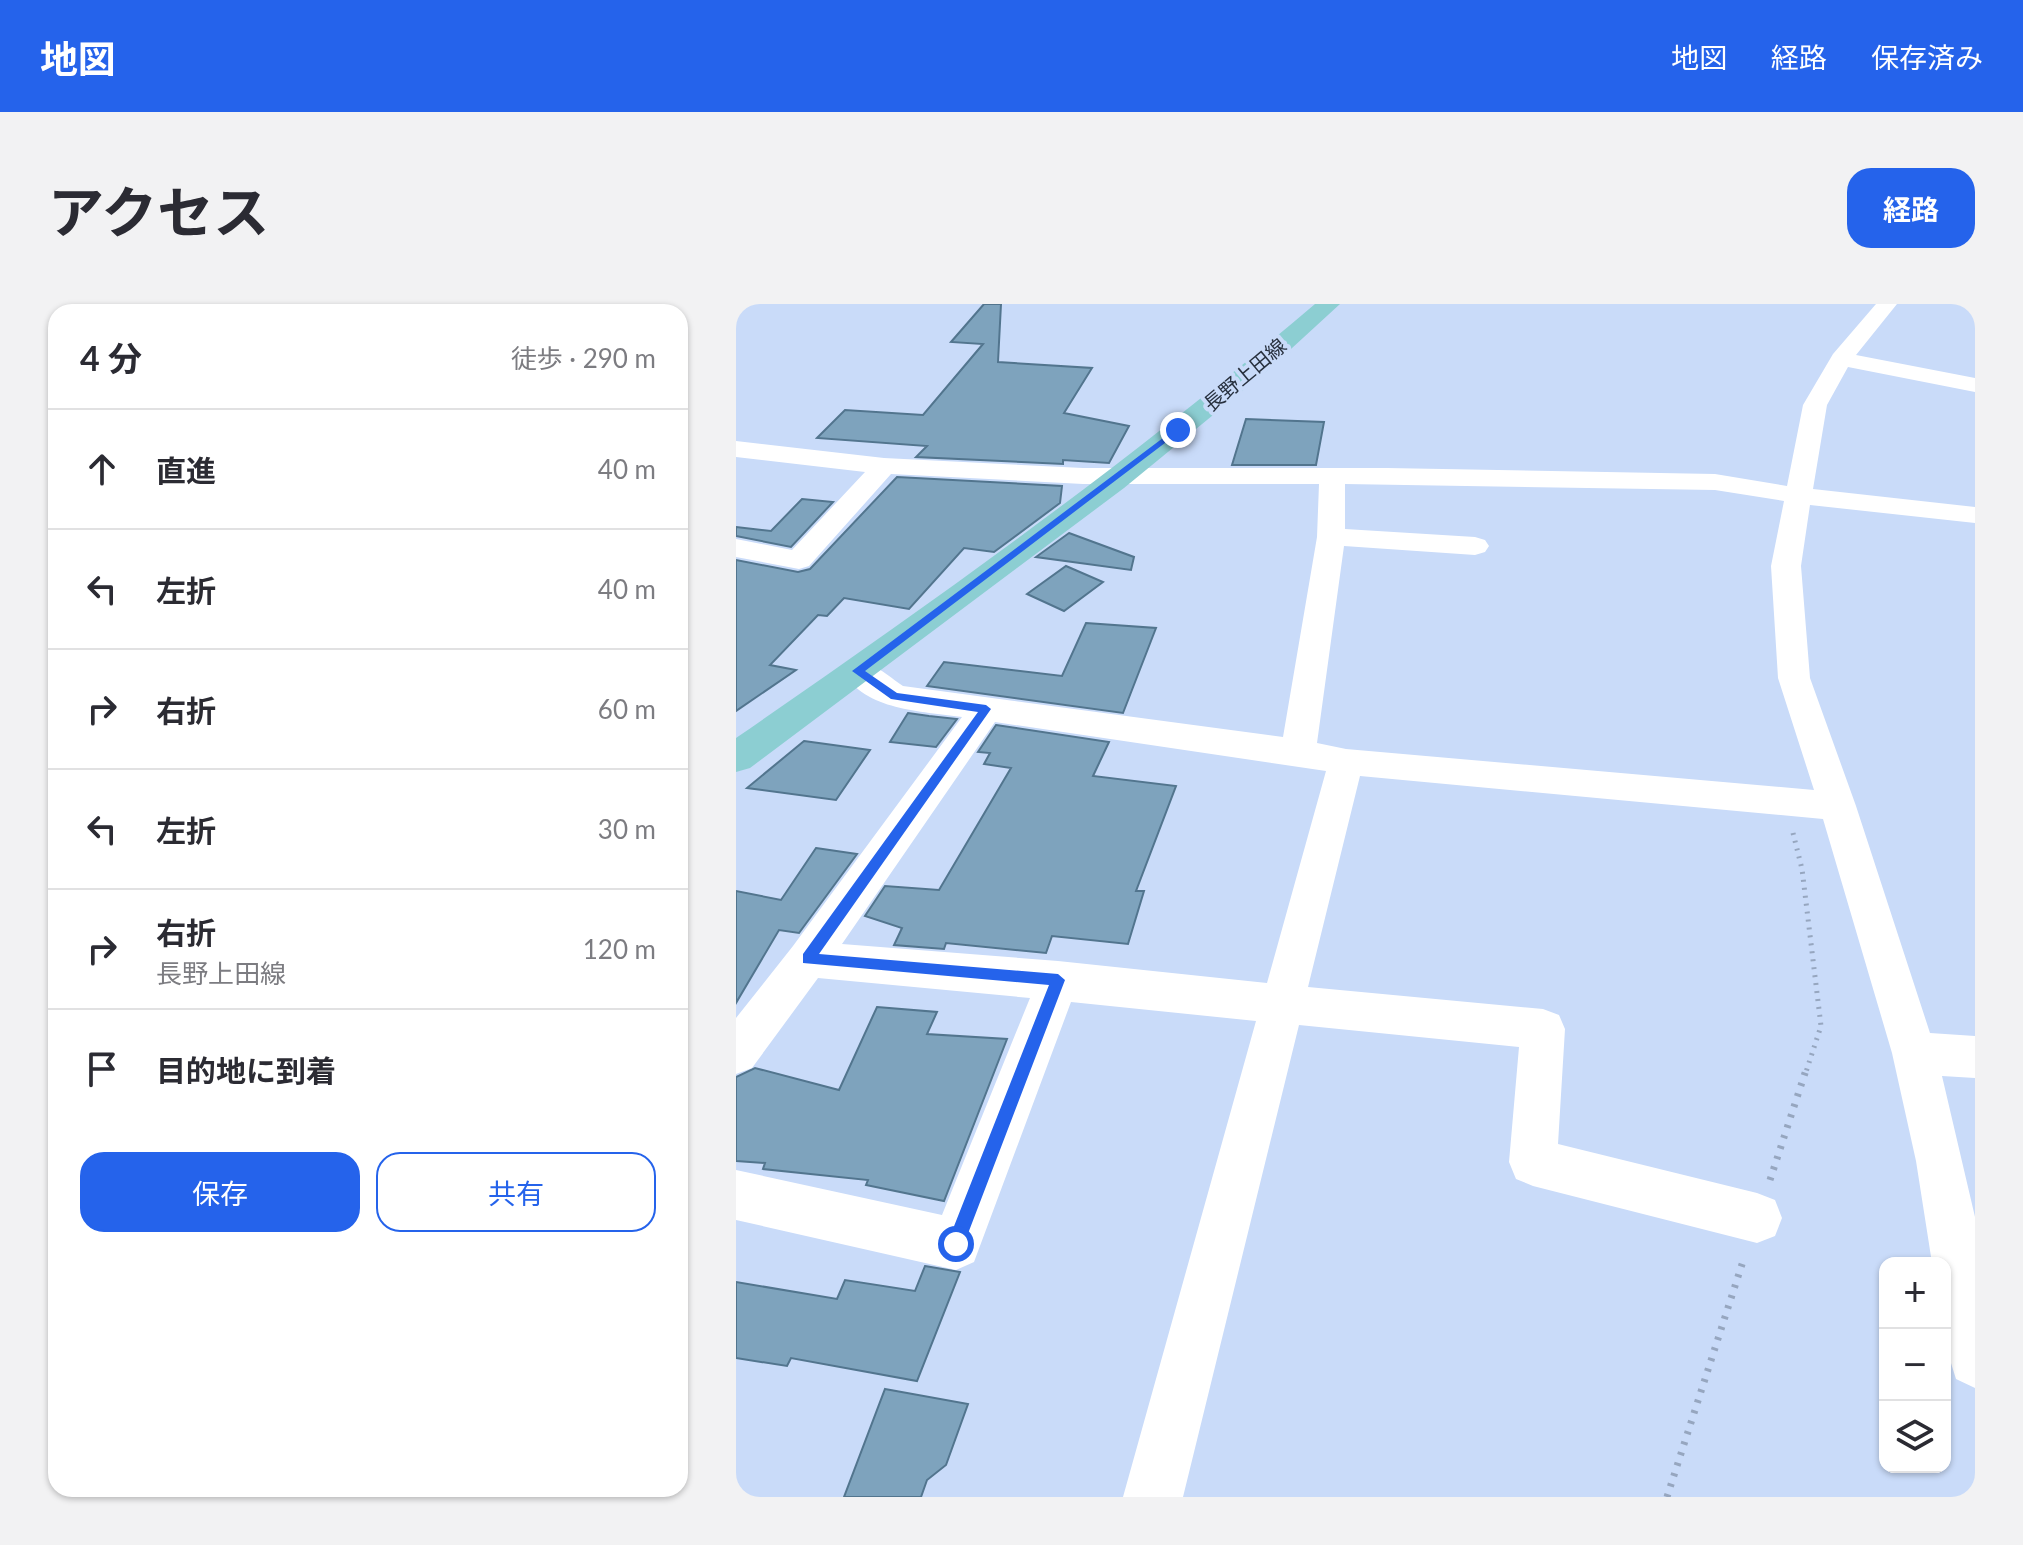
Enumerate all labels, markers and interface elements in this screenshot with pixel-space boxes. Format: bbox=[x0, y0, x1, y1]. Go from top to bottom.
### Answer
text: 地図 bbox=[40, 35, 116, 81]
text: 地図 bbox=[1671, 40, 1727, 74]
text: 経路 bbox=[1771, 40, 1827, 74]
text: 保存済み bbox=[1871, 40, 1983, 74]
button: 経路 bbox=[1847, 168, 1975, 248]
text: アクセス bbox=[48, 178, 269, 245]
street label: 長野上田線 bbox=[1198, 333, 1290, 416]
text: 4 分 bbox=[80, 337, 142, 378]
text: 徒歩 · 290 m bbox=[511, 342, 656, 374]
route end bbox=[1160, 412, 1196, 448]
icon: ahead bbox=[80, 447, 124, 491]
text: 直進 bbox=[156, 452, 216, 488]
text: 40 m bbox=[598, 453, 656, 485]
icon: left bbox=[80, 567, 124, 611]
text: 左折 bbox=[156, 572, 216, 608]
text: 40 m bbox=[598, 573, 656, 605]
icon: right bbox=[80, 687, 124, 731]
text: 右折 bbox=[156, 692, 216, 728]
text: 60 m bbox=[598, 693, 656, 725]
icon: left bbox=[80, 807, 124, 851]
text: 左折 bbox=[156, 812, 216, 848]
text: 30 m bbox=[598, 813, 656, 845]
text: 右折 bbox=[156, 914, 216, 950]
icon: right bbox=[80, 927, 124, 971]
text: 120 m bbox=[583, 933, 656, 965]
text: 長野上田線 bbox=[156, 957, 286, 989]
icon: arrive bbox=[80, 1047, 124, 1091]
text: 目的地に到着 bbox=[156, 1052, 336, 1088]
button: 保存 bbox=[80, 1152, 360, 1232]
button: 共有 bbox=[376, 1152, 656, 1232]
route start bbox=[938, 1226, 974, 1262]
map controls bbox=[1879, 1257, 1951, 1473]
button: + bbox=[1879, 1257, 1951, 1329]
button: − bbox=[1879, 1329, 1951, 1401]
button: layers bbox=[1879, 1401, 1951, 1473]

